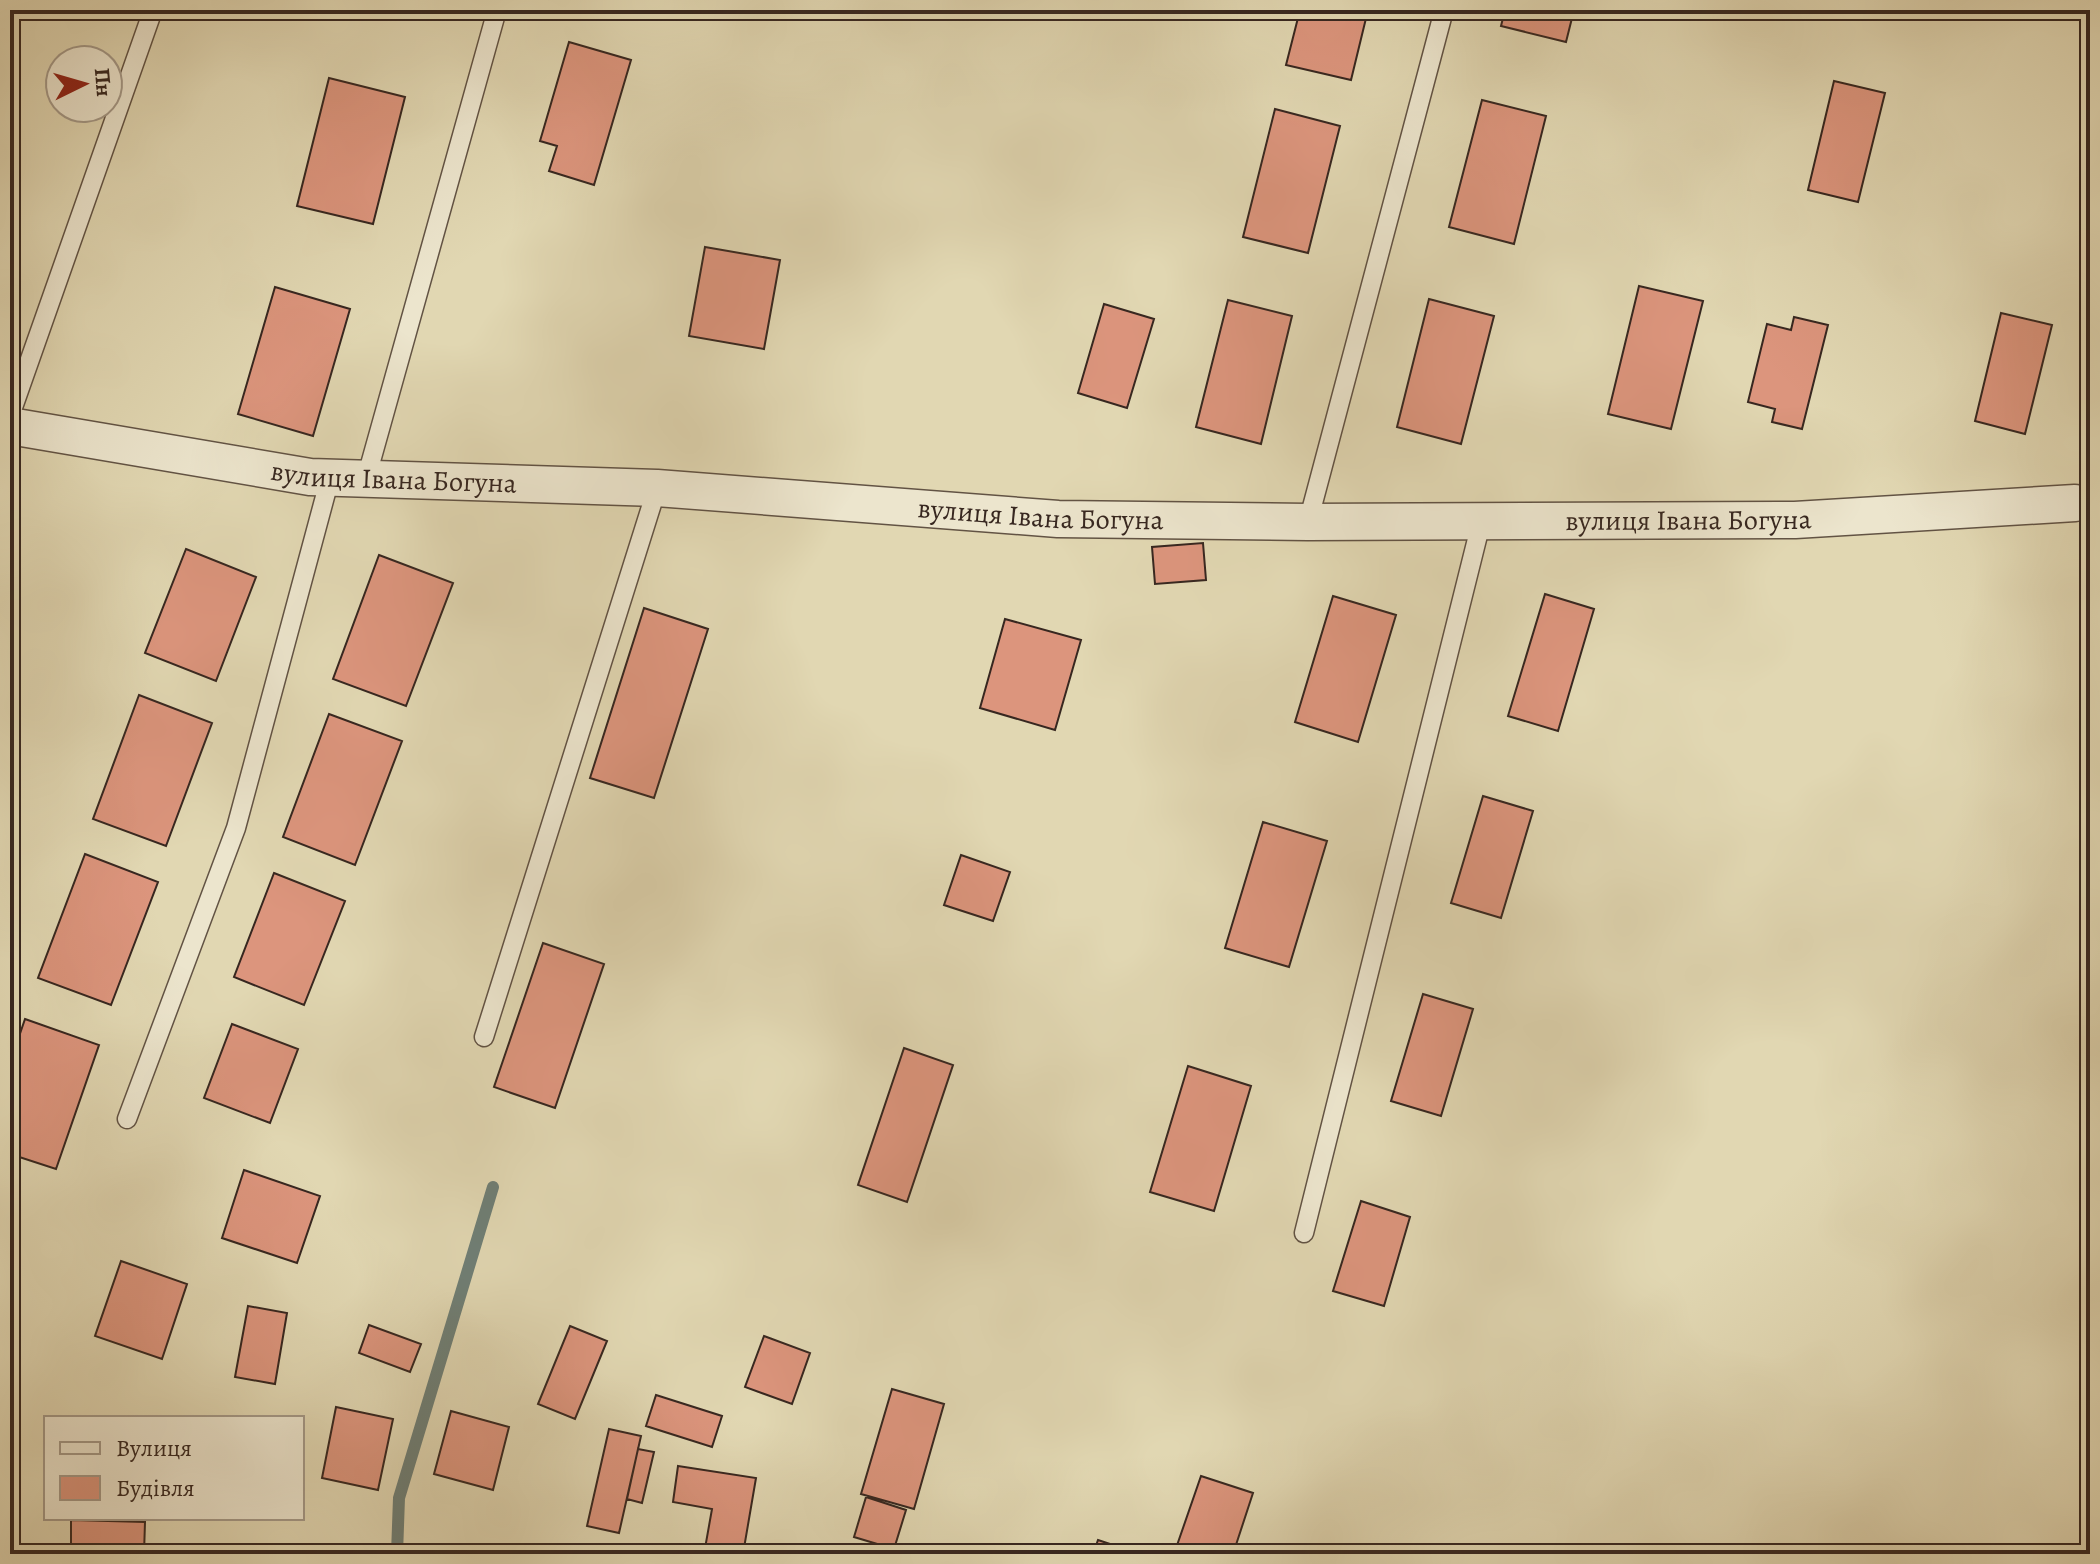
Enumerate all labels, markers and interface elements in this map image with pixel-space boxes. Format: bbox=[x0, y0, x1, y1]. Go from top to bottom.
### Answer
north arrow bbox=[44, 44, 124, 124]
text: Пн bbox=[87, 67, 119, 98]
street label: вулиця Івана Богуна bbox=[268, 452, 517, 503]
street label: вулиця Івана Богуна bbox=[916, 489, 1164, 539]
street label: вулиця Івана Богуна bbox=[1565, 500, 1813, 540]
legend bbox=[44, 1416, 304, 1520]
text: Вулиця bbox=[116, 1432, 192, 1464]
text: Будівля bbox=[116, 1472, 195, 1504]

